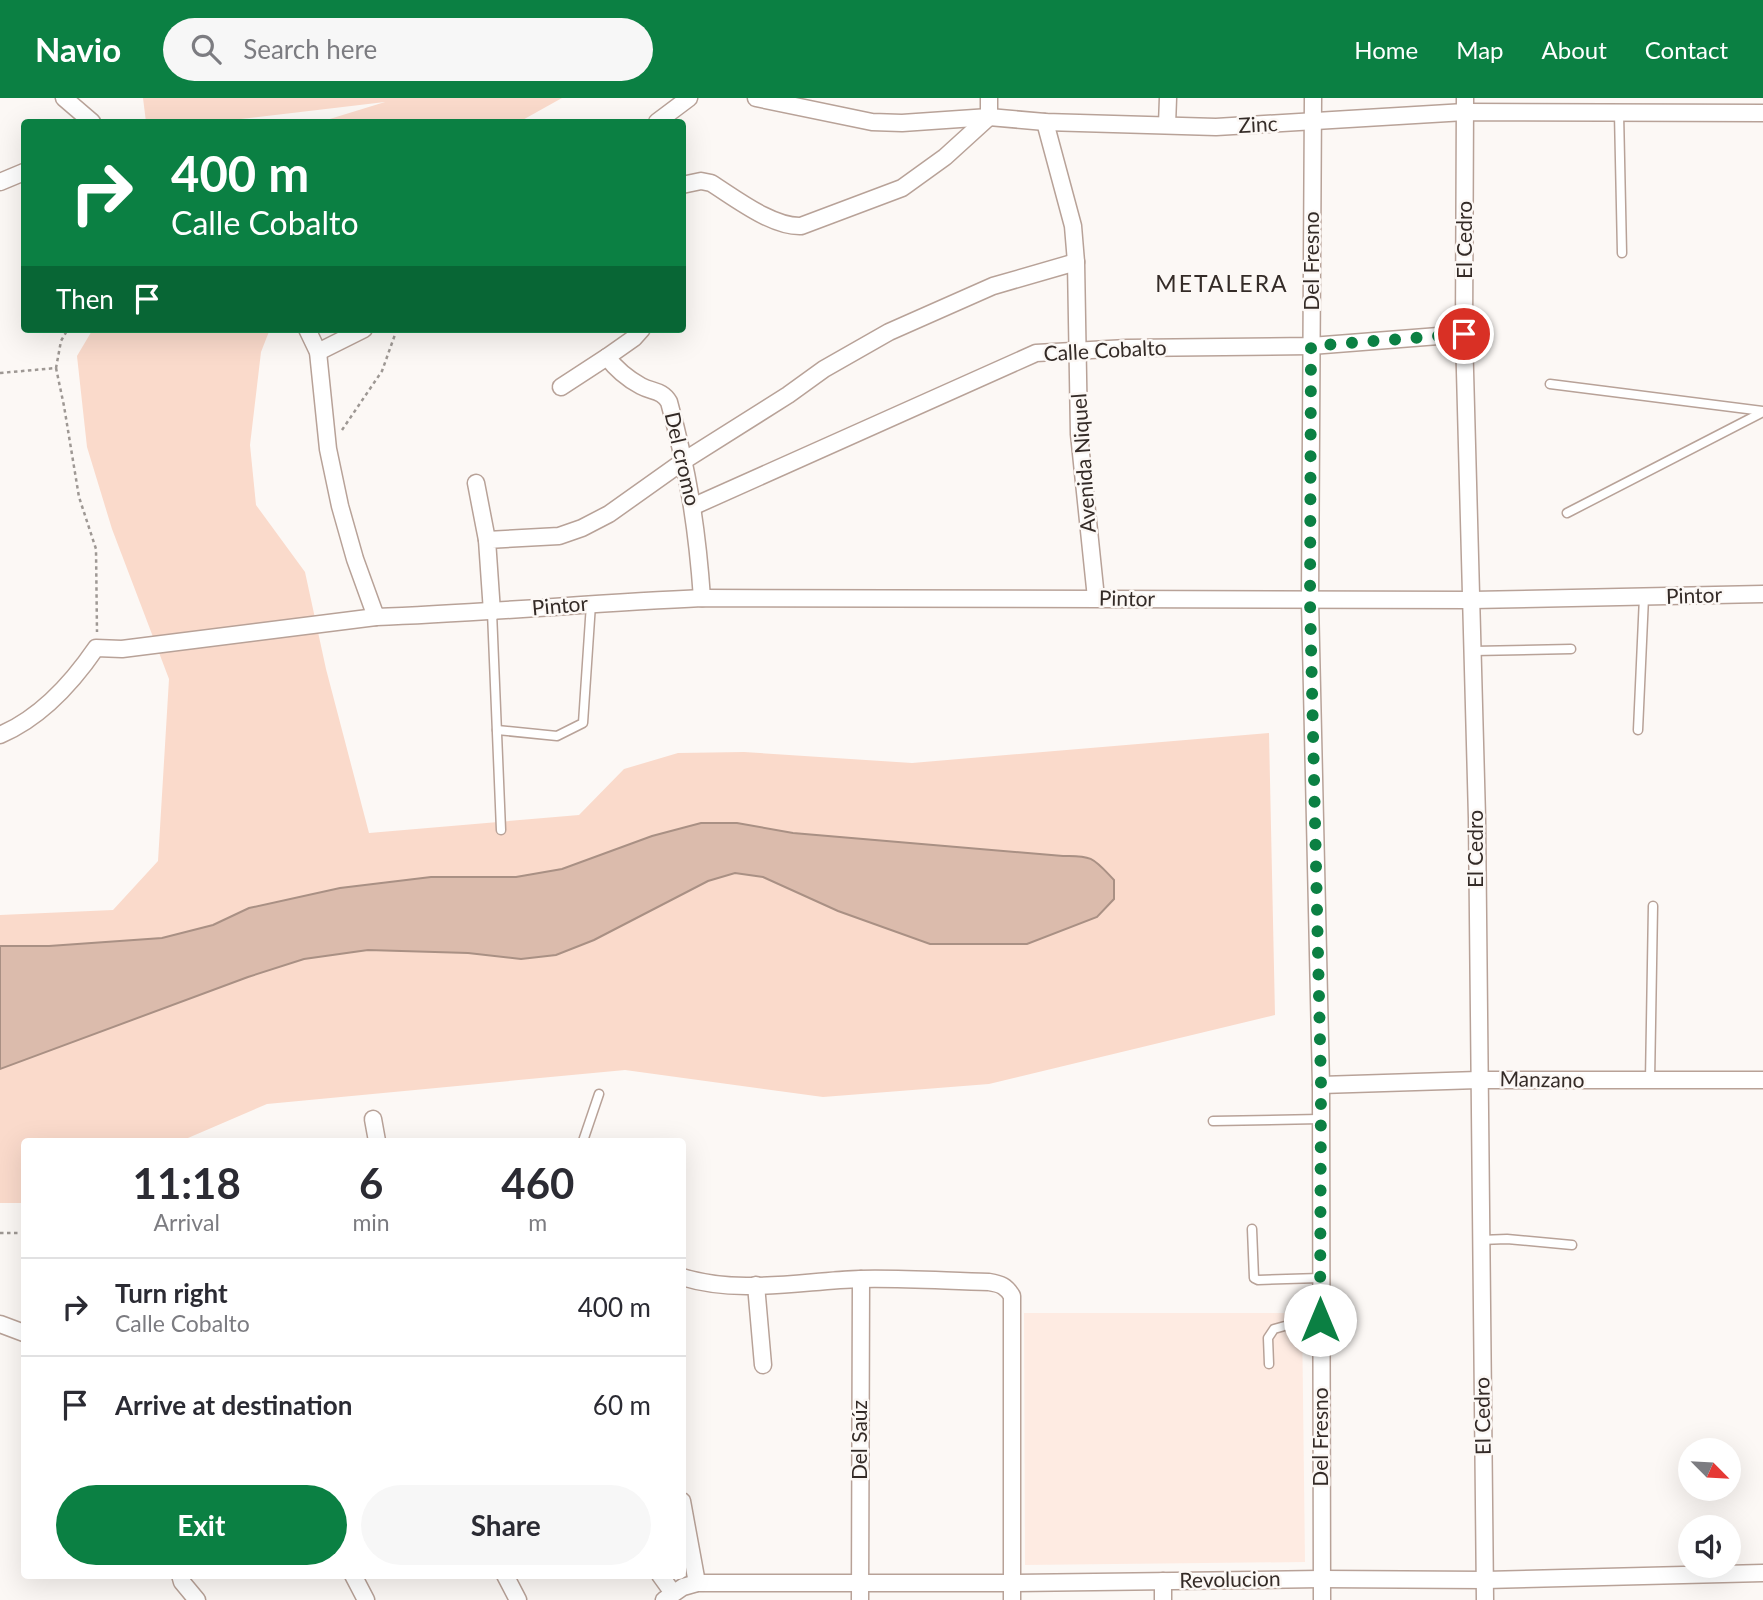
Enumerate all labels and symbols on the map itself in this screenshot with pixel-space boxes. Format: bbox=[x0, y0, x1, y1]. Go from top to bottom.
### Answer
street label: Zinc bbox=[1238, 110, 1278, 137]
street label: El Cedro bbox=[1451, 201, 1476, 279]
street label: Del Fresno bbox=[1298, 211, 1323, 311]
district label: METALERA bbox=[1155, 269, 1289, 297]
pin bbox=[1434, 304, 1494, 364]
street label: Calle Cobalto bbox=[1043, 334, 1167, 365]
street label: Avenida Niquel bbox=[1065, 393, 1100, 534]
street label: Del cromo bbox=[661, 409, 706, 508]
street label: Pintor bbox=[1665, 581, 1723, 608]
street label: Pintor bbox=[1099, 585, 1156, 610]
street label: Pintor bbox=[531, 590, 589, 619]
street label: El Cedro bbox=[1462, 810, 1487, 888]
street label: Manzano bbox=[1499, 1065, 1585, 1092]
position arrow bbox=[1283, 1283, 1357, 1357]
street label: El Cedro bbox=[1468, 1377, 1495, 1455]
street label: Del Fresno bbox=[1307, 1387, 1332, 1487]
street label: Del Saúz bbox=[846, 1400, 871, 1480]
north arrow bbox=[1678, 1438, 1741, 1502]
street label: Revolucion bbox=[1179, 1565, 1281, 1592]

